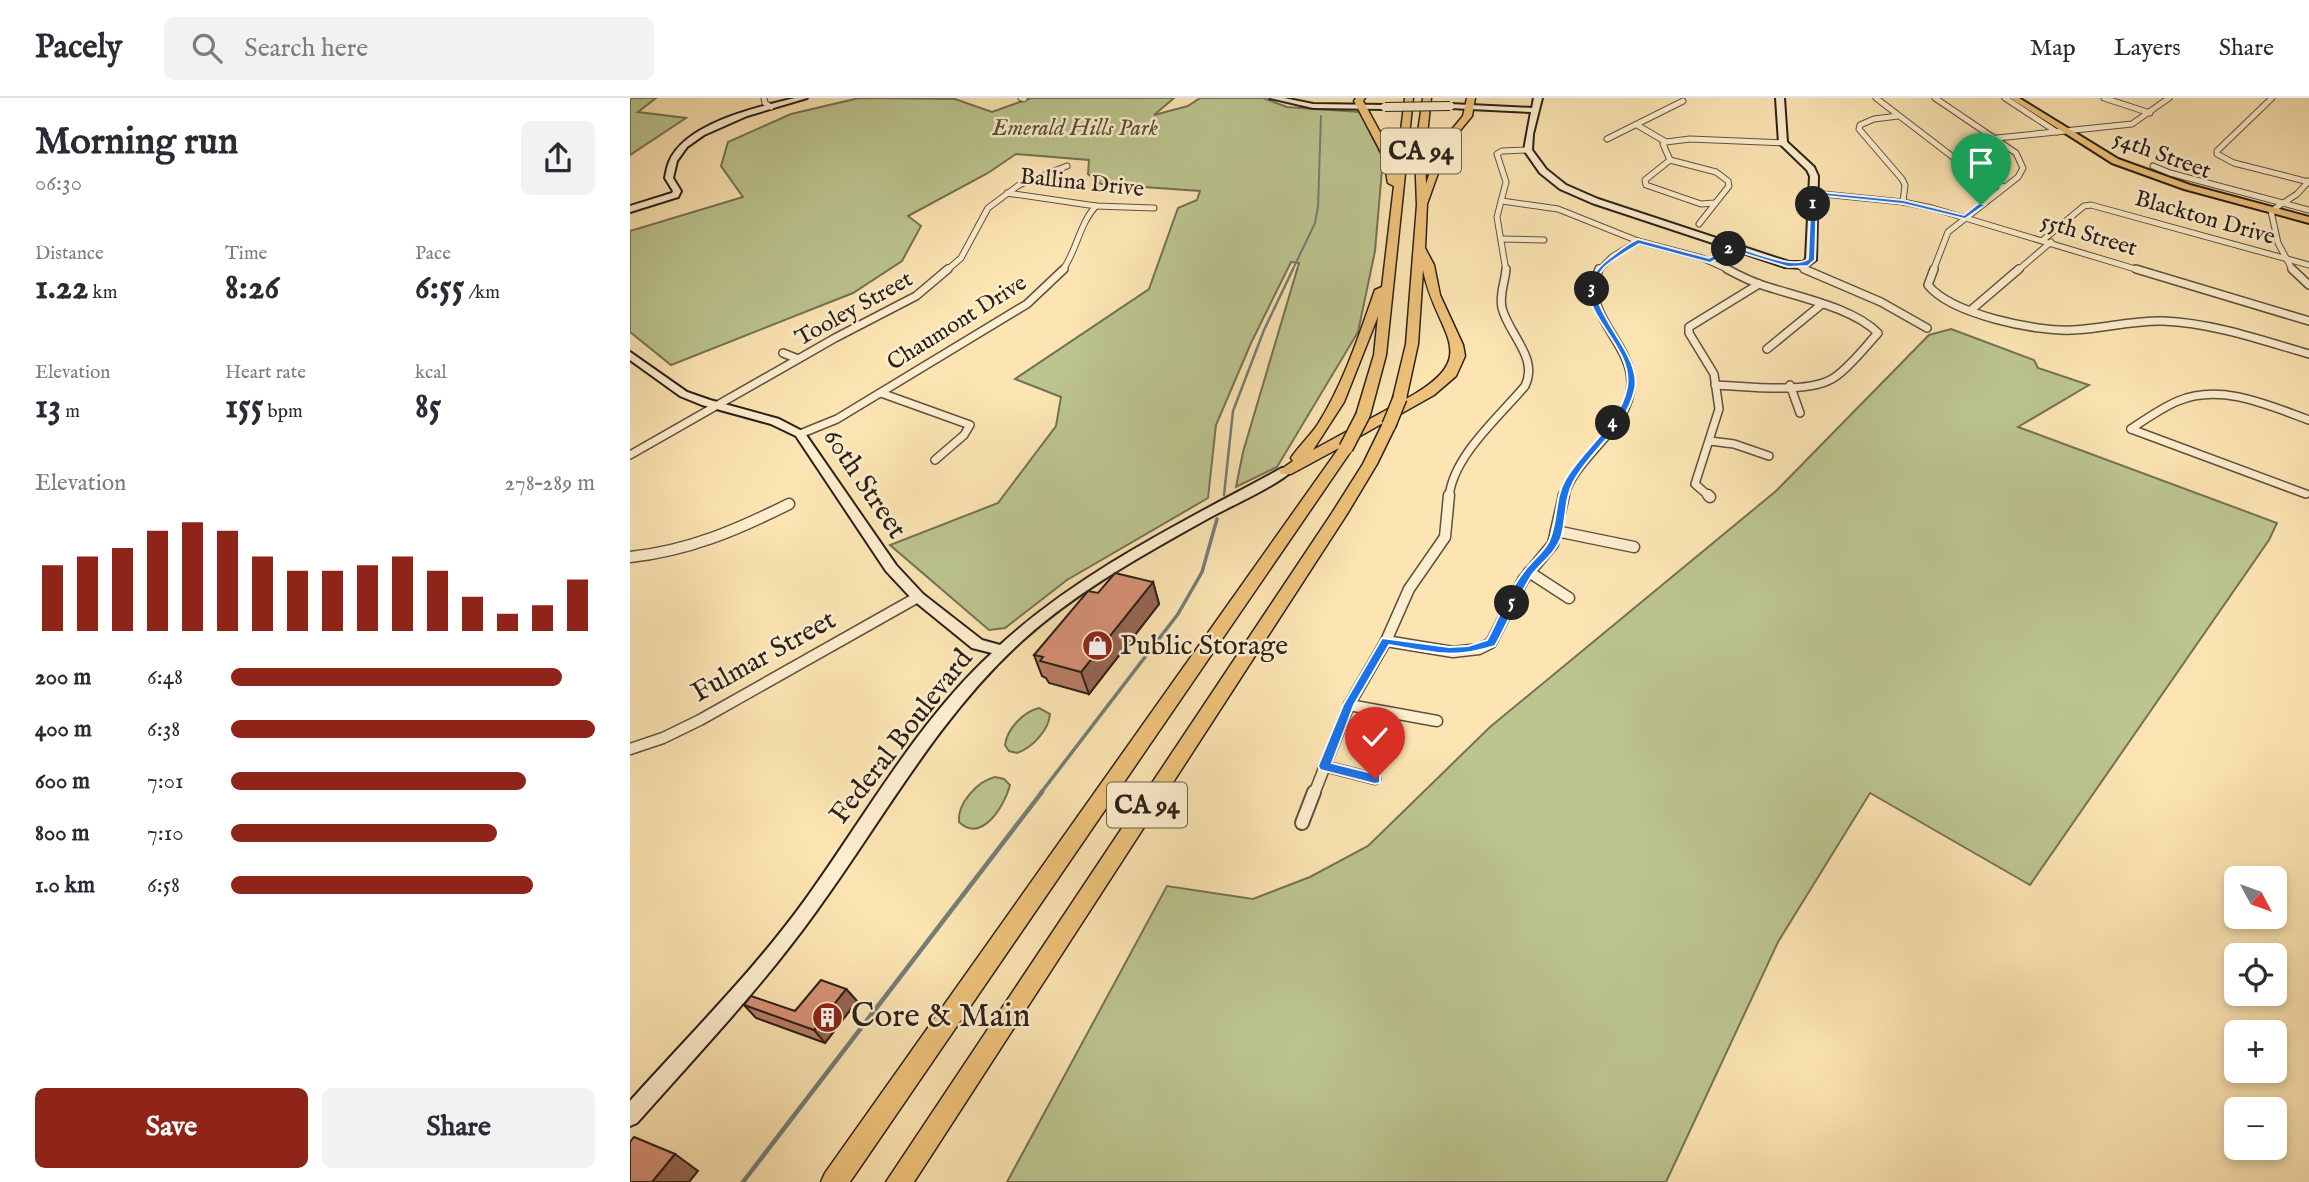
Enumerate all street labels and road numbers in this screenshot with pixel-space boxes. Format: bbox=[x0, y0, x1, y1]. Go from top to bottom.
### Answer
street label: 54th Street bbox=[2109, 124, 2215, 186]
road number: CA 94 bbox=[1381, 128, 1461, 174]
street label: Ballina Drive bbox=[1018, 162, 1146, 204]
street label: Blackton Drive bbox=[2131, 184, 2279, 252]
street label: 55th Street bbox=[2037, 207, 2141, 263]
street label: Tooley Street bbox=[790, 265, 918, 353]
street label: Chaumont Drive bbox=[882, 269, 1032, 377]
street label: 60th Street bbox=[814, 422, 914, 546]
street label: Fulmar Street bbox=[686, 603, 843, 711]
street label: Federal Boulevard bbox=[823, 642, 981, 831]
road number: CA 94 bbox=[1107, 782, 1187, 828]

